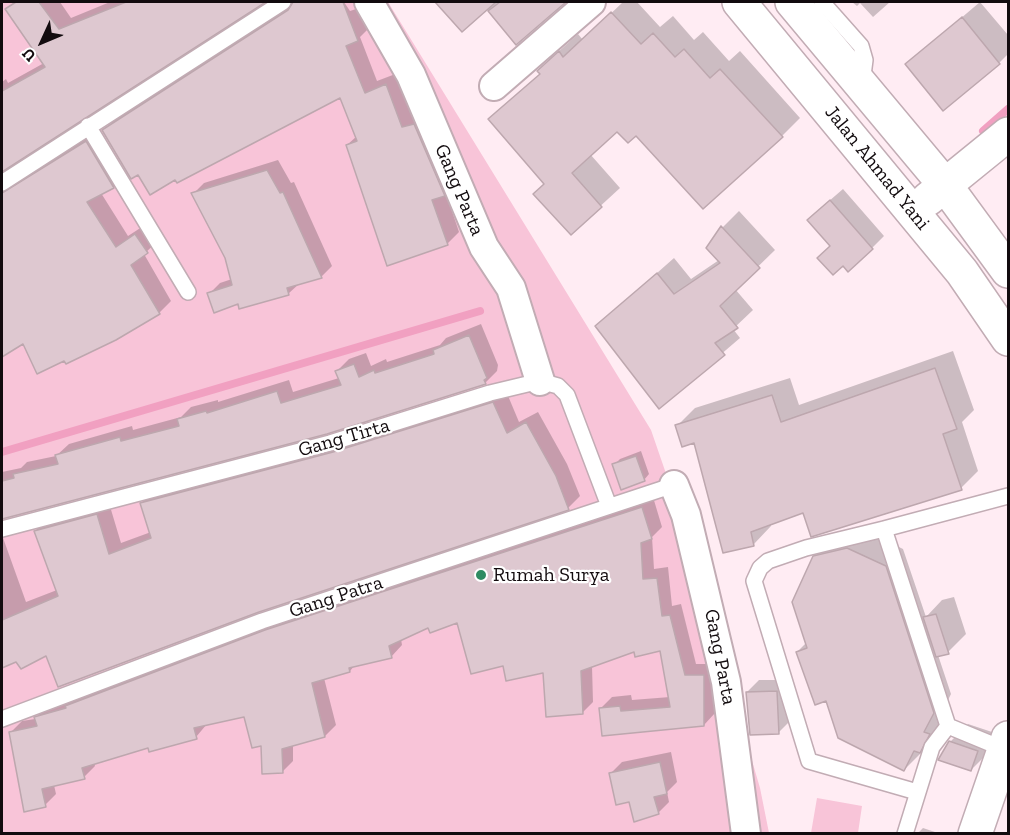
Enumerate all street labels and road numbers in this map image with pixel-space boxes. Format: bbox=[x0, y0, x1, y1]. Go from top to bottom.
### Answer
street label: Jalan Ahmad Yani bbox=[819, 101, 935, 235]
street label: Gang Parta bbox=[429, 141, 489, 239]
street label: Gang Tirta bbox=[296, 414, 392, 462]
street label: Gang Patra bbox=[286, 571, 386, 623]
street label: Gang Parta bbox=[699, 607, 741, 707]

